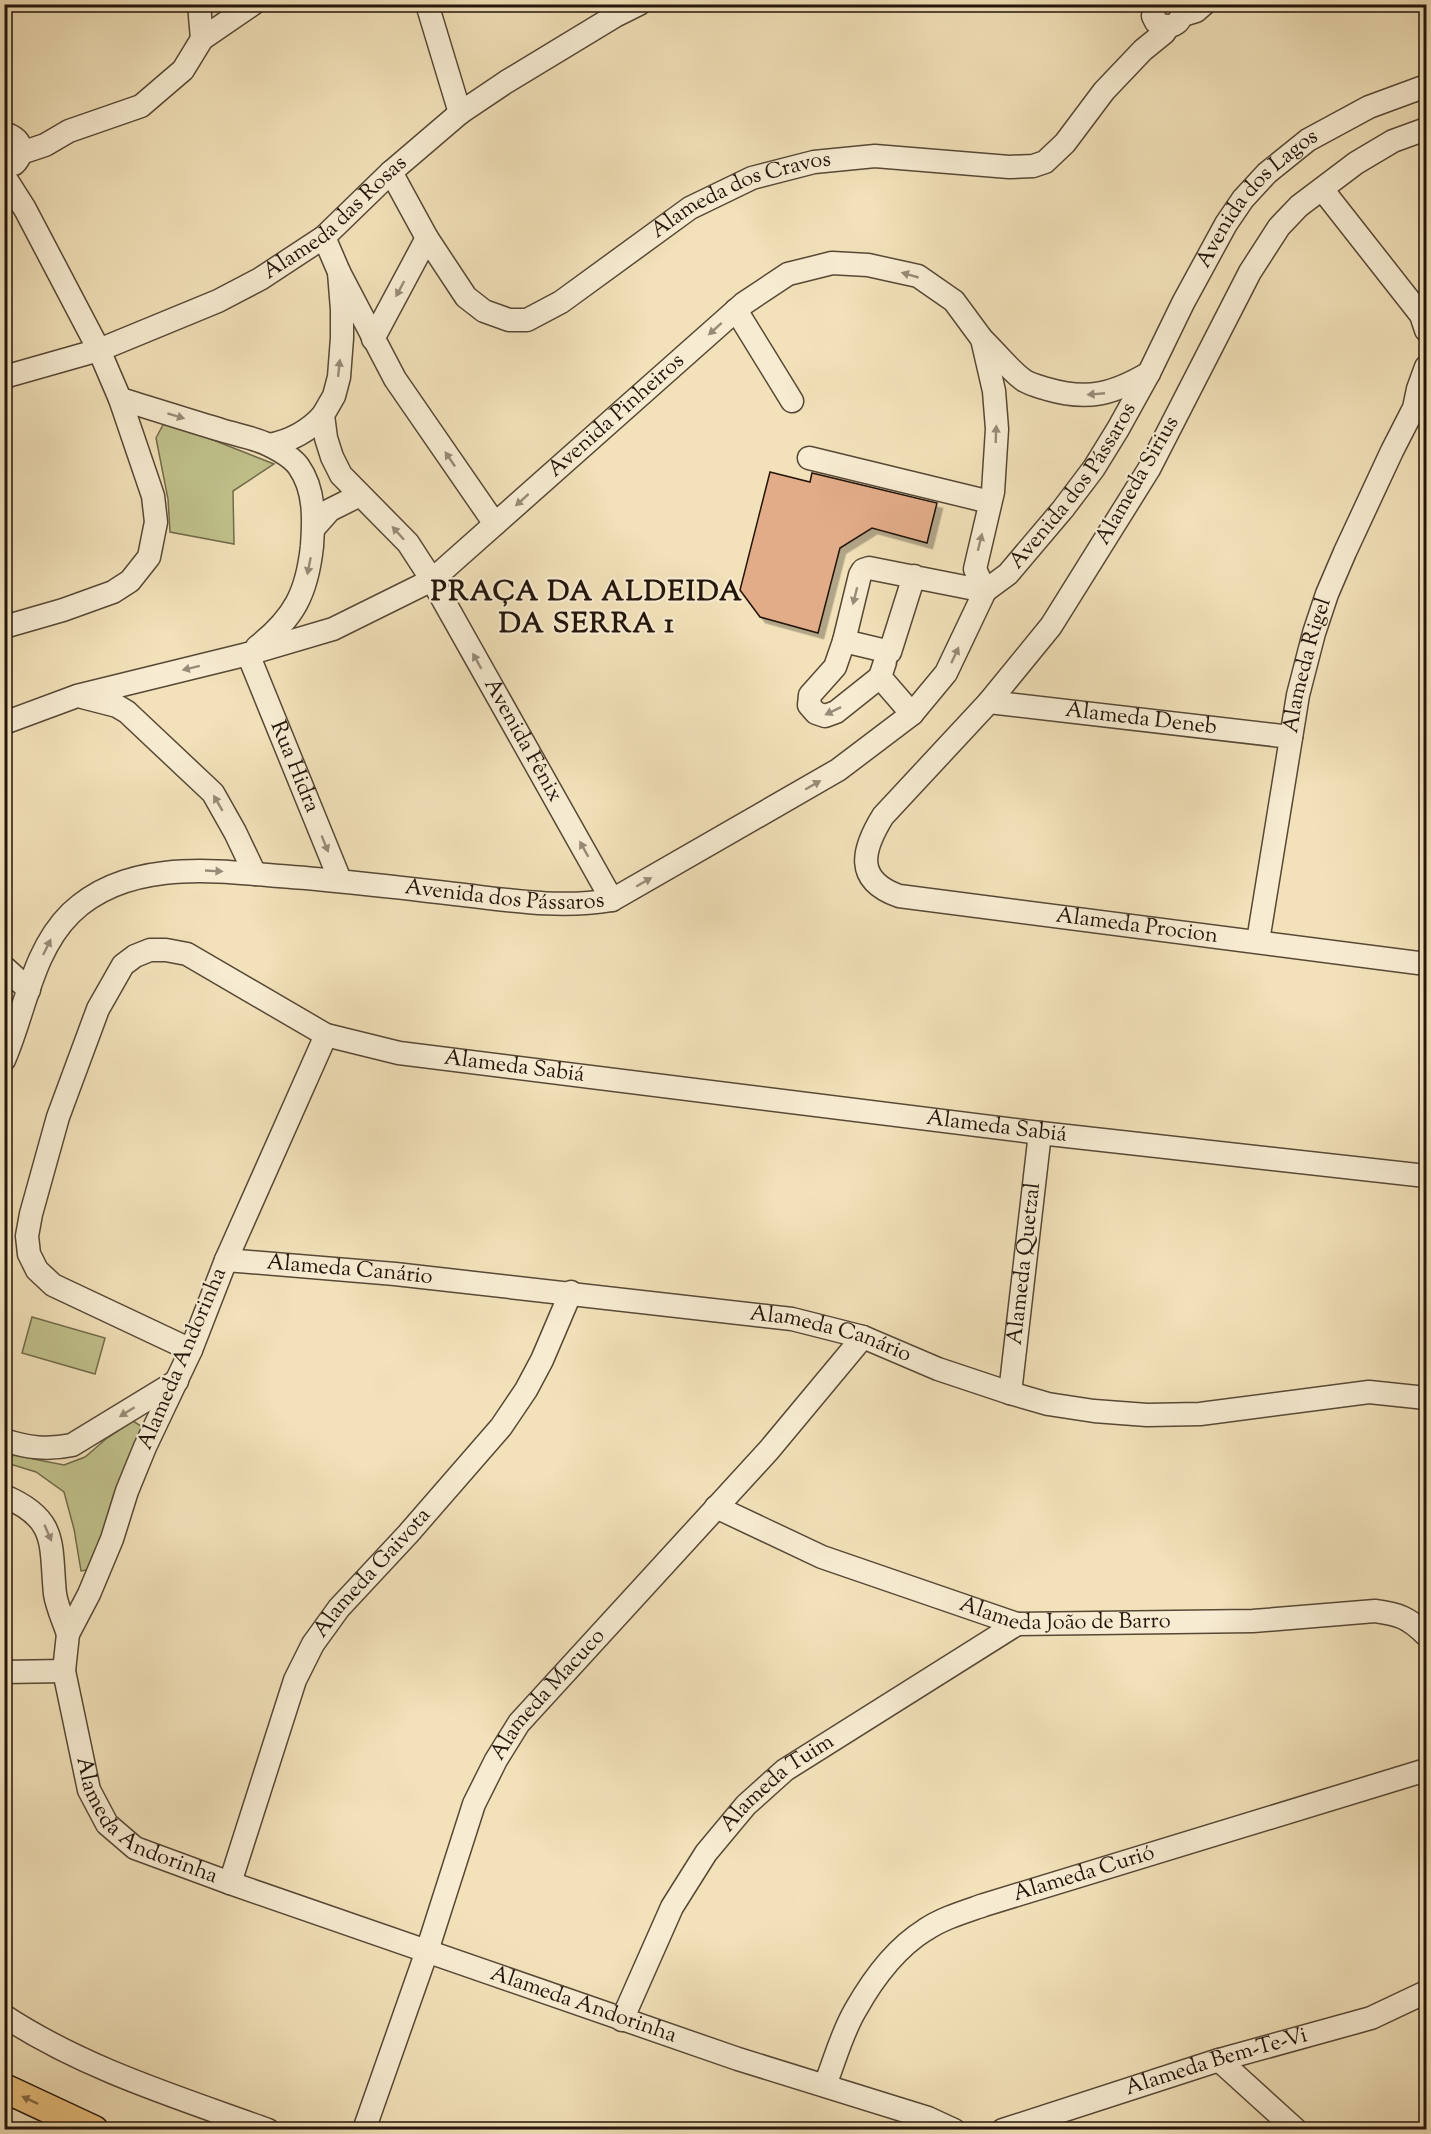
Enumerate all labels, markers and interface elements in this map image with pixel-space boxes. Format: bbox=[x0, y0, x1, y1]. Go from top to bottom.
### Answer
street label: Avenida dos Lagos bbox=[1189, 121, 1324, 274]
street label: Alameda dos Cravos bbox=[645, 144, 832, 247]
street label: Alameda das Rosas bbox=[257, 149, 415, 289]
one-way arrow bbox=[901, 270, 919, 279]
one-way arrow bbox=[395, 280, 405, 297]
one-way arrow bbox=[708, 322, 723, 335]
street label: Avenida Pinheiros bbox=[541, 346, 692, 486]
one-way arrow bbox=[334, 359, 344, 378]
one-way arrow bbox=[1086, 389, 1105, 399]
street label: Avenida dos Pássaros bbox=[1002, 397, 1145, 577]
street label: Alameda Sirius bbox=[1088, 410, 1188, 552]
one-way arrow bbox=[167, 412, 185, 421]
one-way arrow bbox=[991, 425, 1001, 444]
one-way arrow bbox=[444, 451, 456, 467]
one-way arrow bbox=[515, 493, 530, 506]
one-way arrow bbox=[391, 525, 405, 540]
one-way arrow bbox=[976, 533, 986, 551]
one-way arrow bbox=[304, 557, 313, 576]
district label: PRAÇA DA ALDEIDA DA SERRA 1 bbox=[431, 573, 743, 645]
one-way arrow bbox=[850, 587, 859, 605]
street label: Alameda Rigel bbox=[1276, 594, 1341, 736]
one-way arrow bbox=[950, 647, 959, 664]
one-way arrow bbox=[472, 652, 482, 669]
one-way arrow bbox=[182, 663, 200, 673]
street label: Avenida Fênix bbox=[475, 673, 570, 809]
street label: Alameda Deneb bbox=[1063, 695, 1218, 744]
one-way arrow bbox=[824, 706, 842, 716]
street label: Rua Hidra bbox=[261, 716, 327, 818]
one-way arrow bbox=[805, 780, 822, 790]
one-way arrow bbox=[213, 795, 224, 811]
one-way arrow bbox=[320, 836, 330, 854]
one-way arrow bbox=[578, 841, 589, 857]
one-way arrow bbox=[205, 867, 224, 876]
street label: Avenida dos Pássaros bbox=[403, 872, 606, 920]
one-way arrow bbox=[636, 877, 653, 887]
street label: Alameda Procion bbox=[1054, 900, 1220, 953]
one-way arrow bbox=[42, 938, 52, 956]
street label: Alameda Sabiá bbox=[442, 1043, 586, 1092]
street label: Alameda Sabiá bbox=[924, 1103, 1068, 1152]
street label: Alameda Quetzal bbox=[1000, 1181, 1050, 1347]
street label: Alameda Canário bbox=[265, 1247, 434, 1294]
street label: Alameda Andorinha bbox=[130, 1263, 236, 1455]
street label: Alameda Canário bbox=[748, 1298, 916, 1372]
one-way arrow bbox=[119, 1407, 135, 1418]
street label: Alameda Gaivota bbox=[306, 1501, 439, 1645]
one-way arrow bbox=[43, 1525, 52, 1542]
street label: Alameda João de Barro bbox=[955, 1589, 1171, 1640]
street label: Alameda Macuco bbox=[483, 1622, 613, 1767]
street label: Alameda Tuim bbox=[713, 1727, 841, 1840]
street label: Alameda Andorinha bbox=[67, 1754, 222, 1893]
street label: Alameda Curió bbox=[1009, 1838, 1159, 1911]
street label: Alameda Andorinha bbox=[486, 1958, 681, 2052]
street label: Alameda Bem-Te-Vi bbox=[1121, 2020, 1311, 2105]
one-way arrow bbox=[22, 2096, 39, 2105]

